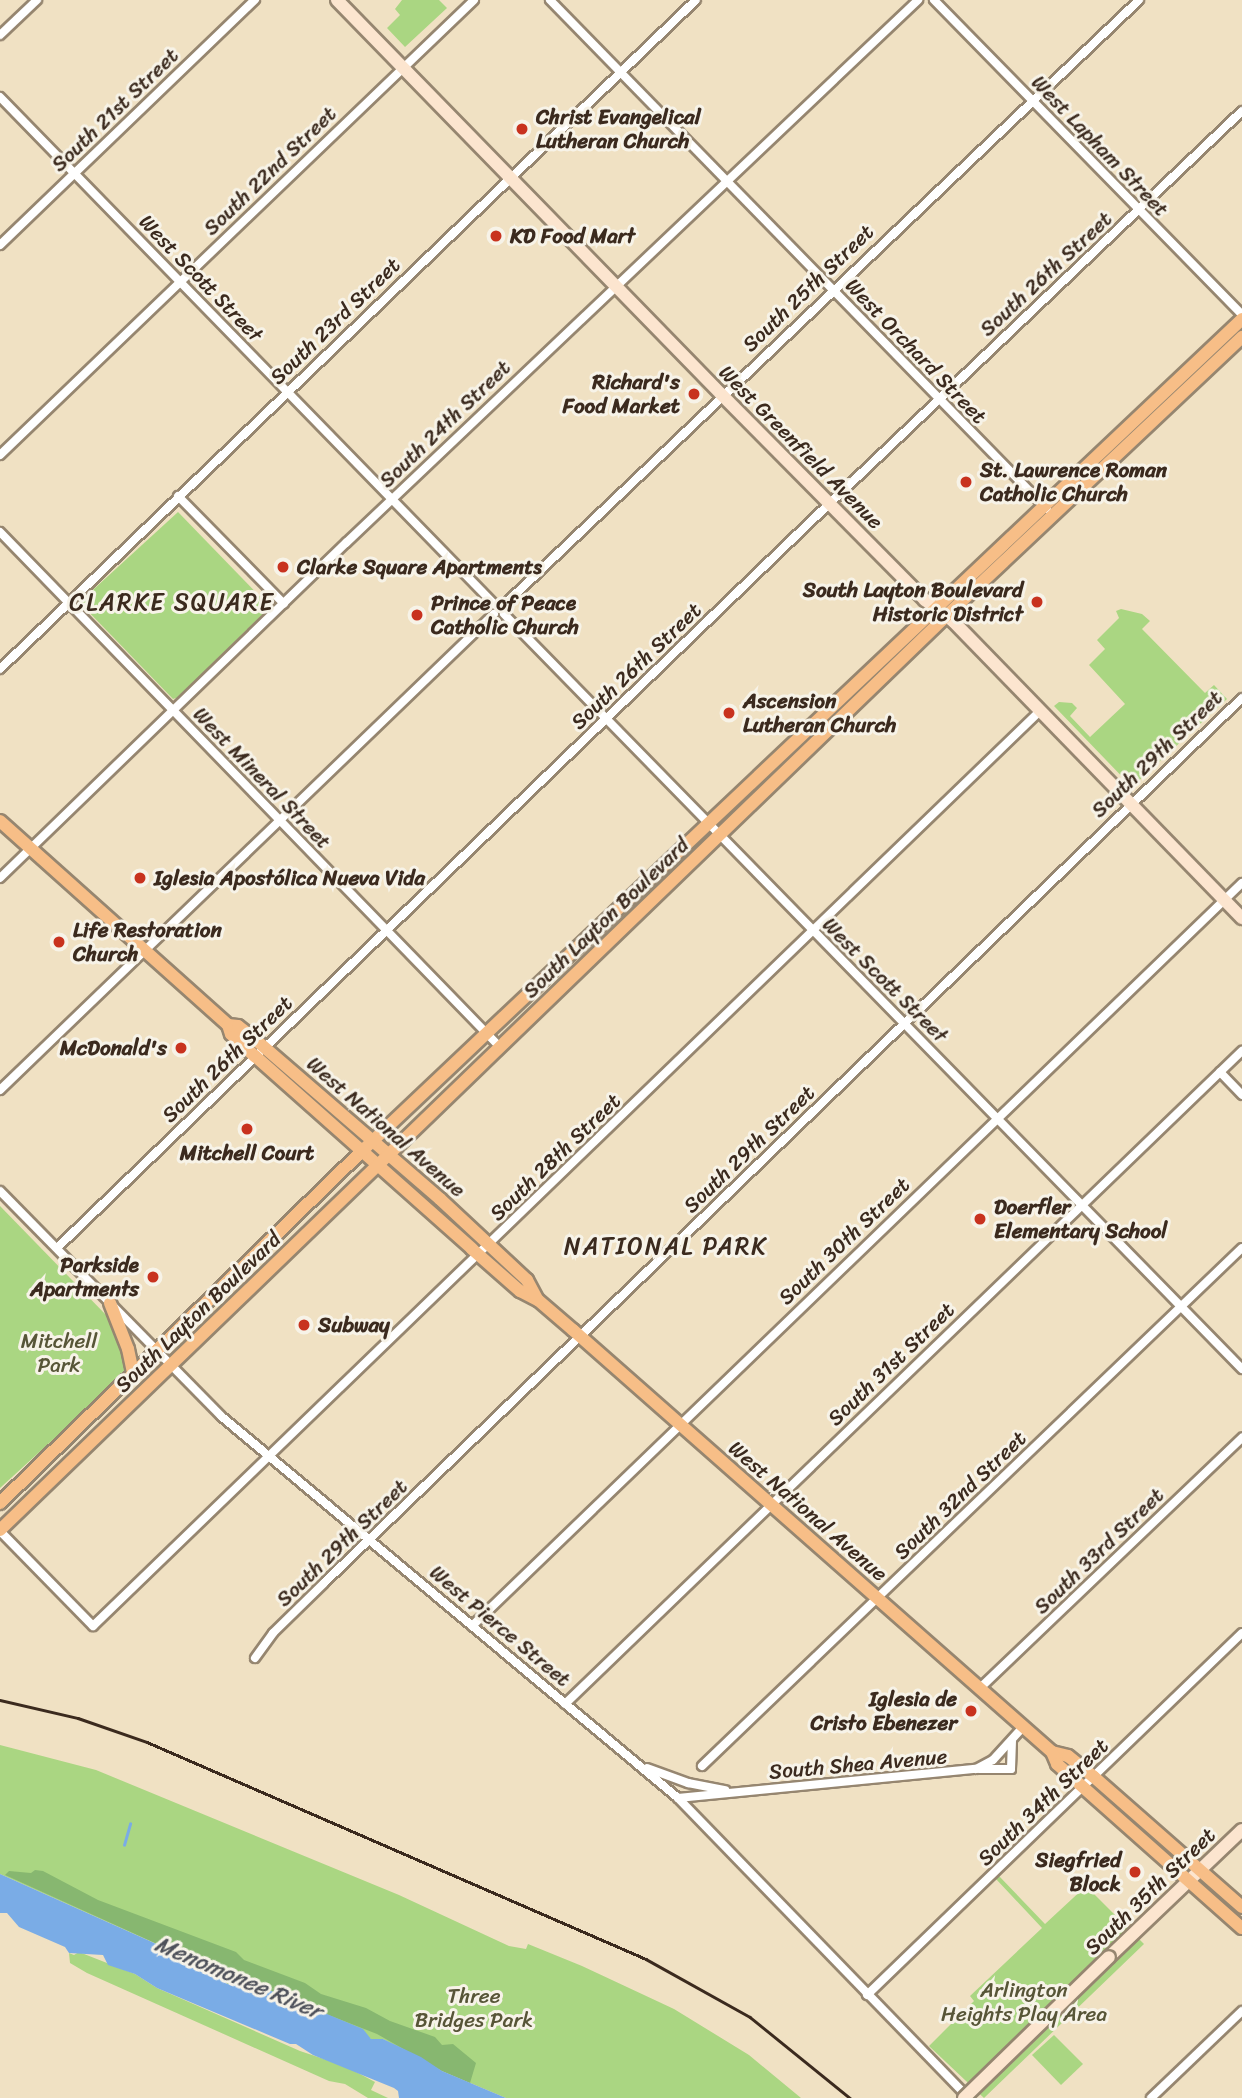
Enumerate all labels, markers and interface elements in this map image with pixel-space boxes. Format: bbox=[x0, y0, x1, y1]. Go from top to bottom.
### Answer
street label: South 21st Street bbox=[46, 43, 184, 177]
street label: West Lapham Street bbox=[1026, 70, 1174, 222]
street label: South 22nd Street bbox=[199, 102, 341, 240]
place label: Christ Evangelical Lutheran Church bbox=[536, 104, 701, 154]
marker: Christ Evangelical Lutheran Church bbox=[514, 121, 530, 137]
street label: South 26th Street bbox=[975, 206, 1117, 342]
street label: West Scott Street bbox=[133, 208, 269, 348]
street label: South 25th Street bbox=[737, 219, 879, 357]
place label: KD Food Mart bbox=[510, 223, 636, 249]
marker: KD Food Mart bbox=[488, 228, 504, 244]
street label: South 23rd Street bbox=[265, 253, 405, 389]
street label: West Orchard Street bbox=[840, 273, 992, 429]
street label: South 24th Street bbox=[374, 355, 516, 493]
street label: West Greenfield Avenue bbox=[714, 360, 888, 534]
place label: Richard's Food Market bbox=[564, 369, 680, 419]
marker: Richard's Food Market bbox=[686, 386, 702, 402]
place label: St. Lawrence Roman Catholic Church bbox=[980, 457, 1167, 507]
marker: St. Lawrence Roman Catholic Church bbox=[958, 474, 974, 490]
place label: Clarke Square Apartments bbox=[297, 554, 541, 580]
marker: Clarke Square Apartments bbox=[275, 559, 291, 575]
place label: South Layton Boulevard Historic District bbox=[803, 577, 1023, 627]
district label: CLARKE SQUARE bbox=[71, 589, 273, 617]
place label: Prince of Peace Catholic Church bbox=[431, 590, 579, 640]
marker: South Layton Boulevard Historic District bbox=[1029, 594, 1045, 610]
street label: South 26th Street bbox=[566, 597, 706, 735]
marker: Prince of Peace Catholic Church bbox=[409, 607, 425, 623]
street label: South 29th Street bbox=[1086, 685, 1228, 823]
place label: Ascension Lutheran Church bbox=[743, 688, 896, 738]
street label: West Mineral Street bbox=[188, 702, 336, 854]
marker: Ascension Lutheran Church bbox=[721, 705, 737, 721]
street label: South Layton Boulevard bbox=[518, 833, 694, 1003]
place label: Iglesia Apostólica Nueva Vida bbox=[154, 865, 425, 891]
marker: Iglesia Apostólica Nueva Vida bbox=[132, 870, 148, 886]
street label: West Scott Street bbox=[816, 911, 954, 1049]
place label: Life Restoration Church bbox=[73, 917, 223, 967]
marker: Life Restoration Church bbox=[51, 934, 67, 950]
street label: South 26th Street bbox=[157, 990, 297, 1128]
place label: McDonald's bbox=[60, 1035, 167, 1061]
marker: McDonald's bbox=[173, 1040, 189, 1056]
street label: West National Avenue bbox=[301, 1051, 471, 1203]
street label: South 29th Street bbox=[678, 1080, 820, 1218]
street label: South 28th Street bbox=[484, 1088, 626, 1226]
marker: Mitchell Court bbox=[239, 1121, 255, 1137]
place label: Mitchell Court bbox=[180, 1140, 314, 1166]
street label: South 30th Street bbox=[773, 1172, 915, 1310]
place label: Doerfler Elementary School bbox=[994, 1194, 1167, 1244]
marker: Doerfler Elementary School bbox=[972, 1211, 988, 1227]
street label: South Layton Boulevard bbox=[110, 1227, 286, 1397]
district label: NATIONAL PARK bbox=[567, 1233, 765, 1261]
place label: Parkside Apartments bbox=[30, 1252, 139, 1302]
marker: Parkside Apartments bbox=[145, 1269, 161, 1285]
street label: South 31st Street bbox=[822, 1297, 960, 1431]
place label: Subway bbox=[318, 1312, 390, 1338]
marker: Subway bbox=[296, 1317, 312, 1333]
park label: Mitchell Park bbox=[21, 1328, 97, 1378]
street label: South 32nd Street bbox=[889, 1426, 1031, 1564]
street label: West National Avenue bbox=[723, 1435, 893, 1587]
street label: South 29th Street bbox=[271, 1474, 413, 1612]
street label: South 33rd Street bbox=[1029, 1483, 1169, 1619]
street label: West Pierce Street bbox=[424, 1560, 576, 1692]
place label: Iglesia de Cristo Ebenezer bbox=[810, 1686, 957, 1736]
marker: Iglesia de Cristo Ebenezer bbox=[963, 1703, 979, 1719]
street label: South 34th Street bbox=[972, 1733, 1114, 1871]
street label: South Shea Avenue bbox=[768, 1744, 948, 1784]
street label: South 35th Street bbox=[1079, 1822, 1221, 1960]
place label: Siegfried Block bbox=[1035, 1847, 1121, 1897]
marker: Siegfried Block bbox=[1127, 1864, 1143, 1880]
water label: Menomonee River bbox=[151, 1931, 325, 2025]
park label: Arlington Heights Play Area bbox=[941, 1977, 1107, 2027]
park label: Three Bridges Park bbox=[415, 1983, 533, 2033]

